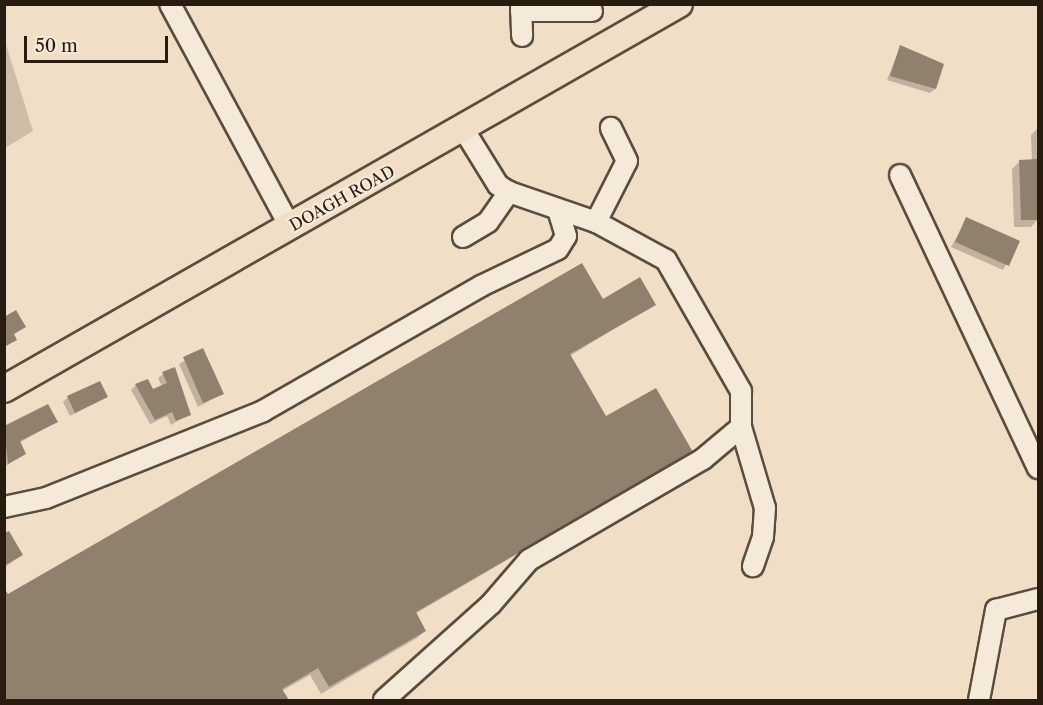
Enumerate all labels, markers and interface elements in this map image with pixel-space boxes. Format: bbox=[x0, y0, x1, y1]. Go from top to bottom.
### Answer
scale bar bbox=[27, 24, 171, 62]
text: 50 m bbox=[35, 35, 78, 57]
street label: DOAGH ROAD bbox=[286, 161, 398, 235]

